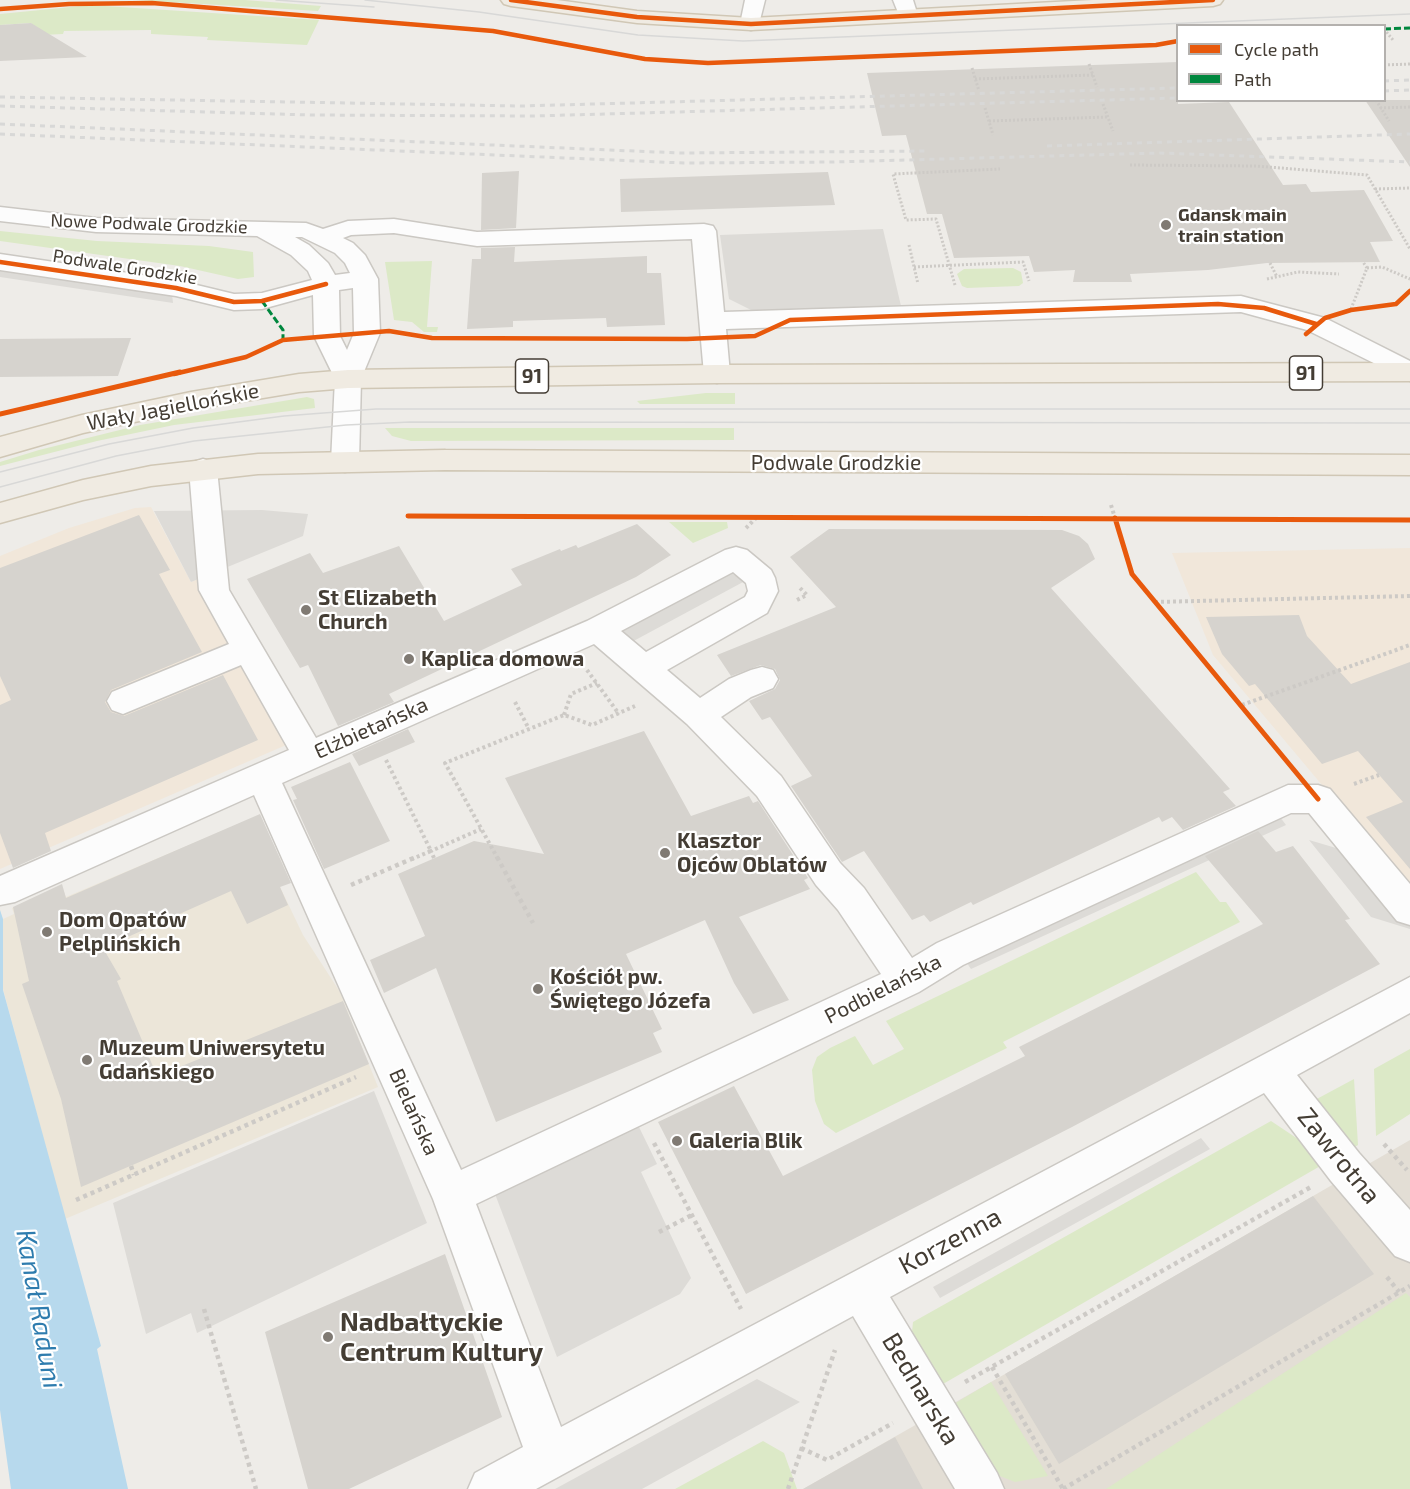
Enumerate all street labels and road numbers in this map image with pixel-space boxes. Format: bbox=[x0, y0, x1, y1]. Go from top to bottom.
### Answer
street label: Nowe Podwale Grodzkie bbox=[50, 210, 248, 238]
street label: Podwale Grodzkie bbox=[51, 245, 199, 289]
road number: 91 bbox=[1290, 356, 1322, 390]
road number: 91 bbox=[516, 359, 548, 393]
street label: Wały Jagiellońskie bbox=[85, 378, 261, 436]
street label: Podwale Grodzkie bbox=[751, 450, 921, 476]
street label: Elżbietańska bbox=[310, 692, 432, 764]
street label: Podbielańska bbox=[820, 949, 946, 1029]
street label: Bielańska bbox=[384, 1065, 444, 1159]
street label: Zawrotna bbox=[1291, 1102, 1387, 1210]
street label: Korzenna bbox=[893, 1201, 1007, 1281]
street label: Bednarska bbox=[875, 1327, 967, 1451]

